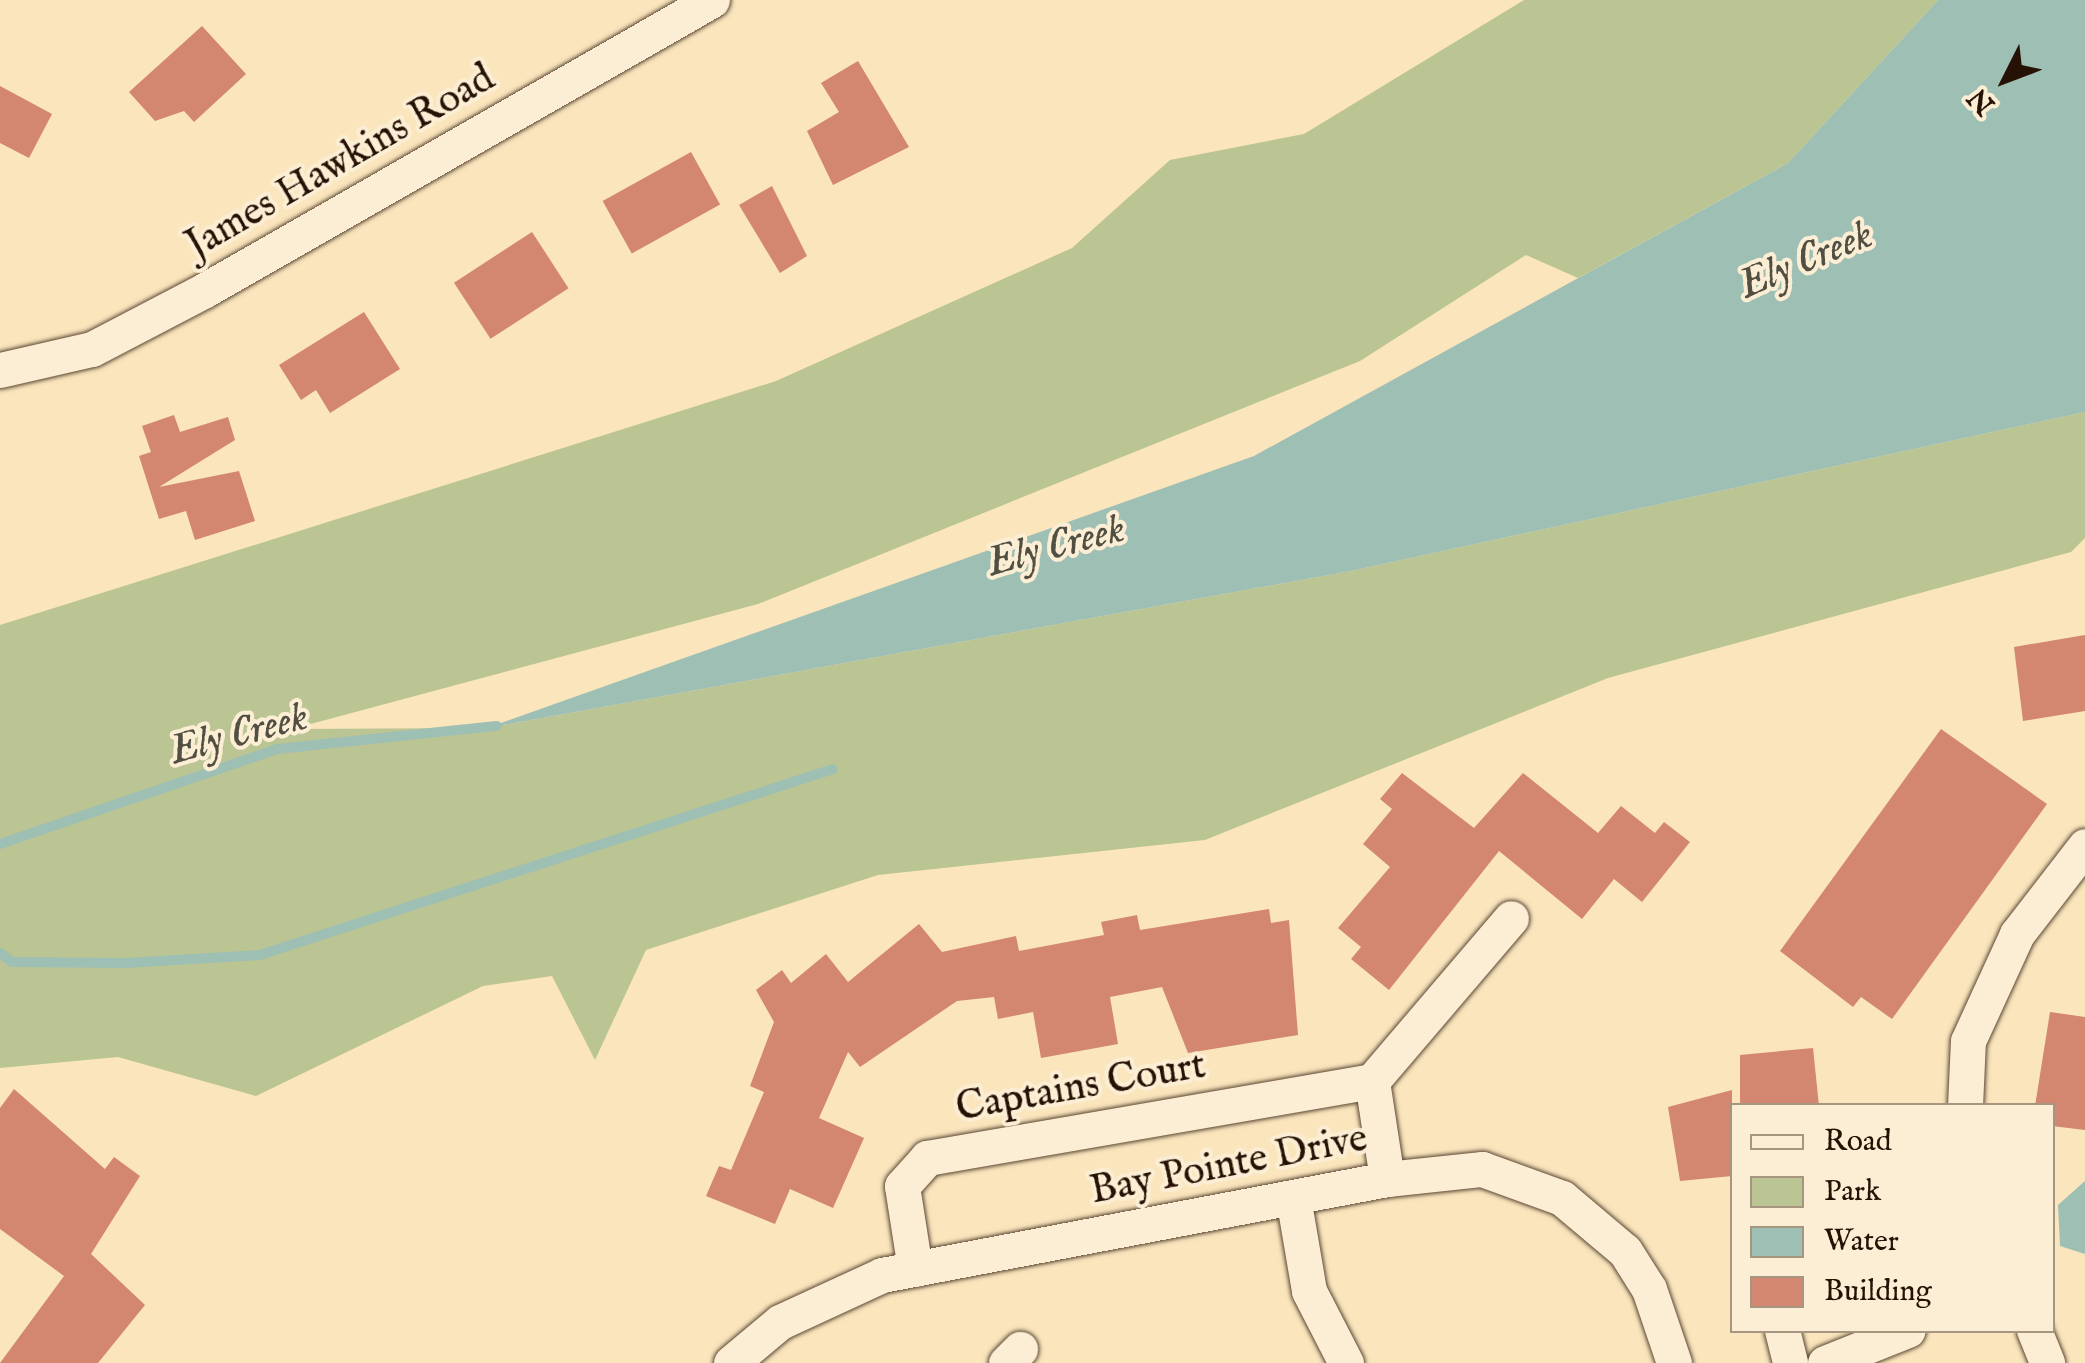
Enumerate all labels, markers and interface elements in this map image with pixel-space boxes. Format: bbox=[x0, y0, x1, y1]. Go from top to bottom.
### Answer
north arrow bbox=[1955, 30, 2055, 130]
street label: James Hawkins Road bbox=[178, 55, 504, 271]
text: N bbox=[1961, 80, 2003, 121]
water label: Ely Creek bbox=[1731, 210, 1881, 312]
water label: Ely Creek bbox=[981, 504, 1131, 590]
water label: Ely Creek bbox=[164, 692, 314, 778]
street label: Captains Court bbox=[952, 1042, 1210, 1134]
legend bbox=[1730, 1103, 2055, 1333]
street label: Bay Pointe Drive bbox=[1086, 1116, 1372, 1216]
text: Road bbox=[1824, 1123, 1892, 1161]
text: Park bbox=[1824, 1173, 1881, 1211]
text: Water bbox=[1824, 1223, 1899, 1261]
text: Building bbox=[1824, 1273, 1932, 1311]

